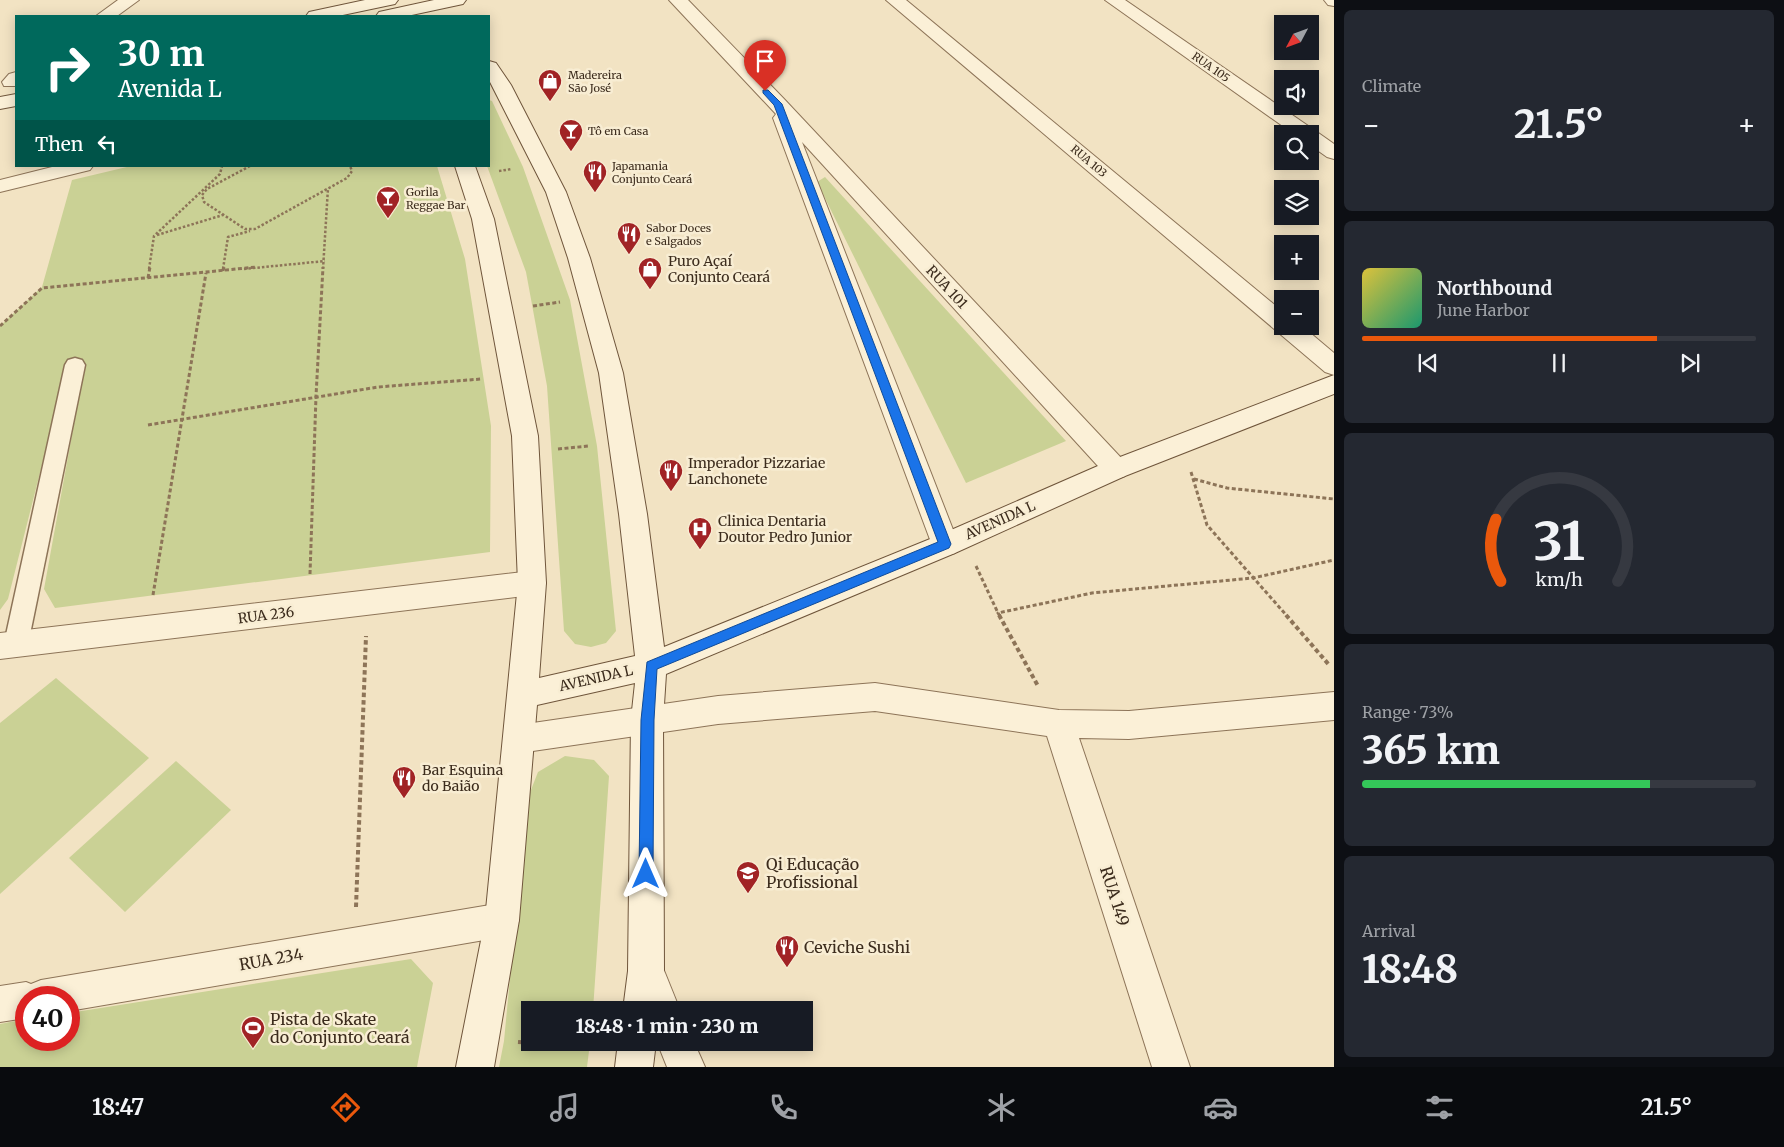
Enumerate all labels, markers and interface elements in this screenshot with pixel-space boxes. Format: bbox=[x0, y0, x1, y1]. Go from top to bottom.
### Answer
north arrow bbox=[1274, 15, 1319, 60]
map controls bbox=[1274, 15, 1319, 335]
text: 30 m bbox=[118, 32, 204, 76]
icon: right bbox=[35, 35, 100, 100]
pin bbox=[744, 40, 786, 91]
icon: arrive bbox=[751, 47, 779, 75]
street label: RUA 105 bbox=[1189, 49, 1233, 85]
shop icon: Madereira São José bbox=[537, 68, 563, 102]
place label: Madereira São José bbox=[568, 68, 622, 95]
button: sound bbox=[1274, 70, 1319, 115]
text: Avenida L bbox=[118, 75, 222, 103]
text: Climate bbox=[1362, 76, 1421, 96]
text: 21.5° bbox=[1514, 101, 1604, 148]
text: − bbox=[1362, 107, 1381, 143]
text: + bbox=[1737, 107, 1756, 143]
bar icon: Tô em Casa bbox=[558, 118, 584, 152]
place label: Tô em Casa bbox=[588, 124, 648, 138]
button: search bbox=[1274, 125, 1319, 170]
icon: left bbox=[93, 130, 121, 158]
text: Then bbox=[35, 132, 83, 156]
street label: RUA 103 bbox=[1068, 142, 1110, 180]
restaurant icon: Japamania Conjunto Ceará bbox=[582, 159, 608, 193]
place label: Japamania Conjunto Ceará bbox=[611, 159, 692, 186]
button: layers bbox=[1274, 180, 1319, 225]
bar icon: Gorila Reggae Bar bbox=[375, 185, 401, 219]
place label: Gorila Reggae Bar bbox=[406, 185, 466, 212]
restaurant icon: Sabor Doces e Salgados bbox=[616, 221, 642, 255]
place label: Sabor Doces e Salgados bbox=[646, 221, 711, 248]
button: + bbox=[1274, 235, 1319, 280]
place label: Puro Açaí Conjunto Ceará bbox=[668, 252, 771, 286]
shop icon: Puro Açaí Conjunto Ceará bbox=[637, 256, 663, 290]
street label: RUA 101 bbox=[922, 262, 972, 312]
text: Northbound bbox=[1437, 276, 1552, 300]
button: − bbox=[1274, 290, 1319, 335]
text: June Harbor bbox=[1437, 300, 1530, 320]
icon: previous bbox=[1414, 349, 1442, 377]
icon: pause bbox=[1545, 349, 1573, 377]
icon: next bbox=[1676, 349, 1704, 377]
place label: Imperador Pizzariae Lanchonete bbox=[688, 454, 825, 488]
restaurant icon: Imperador Pizzariae Lanchonete bbox=[658, 458, 684, 492]
street label: AVENIDA L bbox=[961, 496, 1038, 544]
text: 31 bbox=[1533, 509, 1585, 574]
place label: Clinica Dentaria Doutor Pedro Junior bbox=[718, 512, 852, 546]
hospital icon: Clinica Dentaria Doutor Pedro Junior bbox=[687, 516, 713, 550]
text: km/h bbox=[1535, 568, 1583, 591]
street label: RUA 236 bbox=[237, 603, 295, 627]
street label: AVENIDA L bbox=[556, 661, 635, 695]
text: Range · 73% bbox=[1362, 702, 1453, 722]
text: 365 km bbox=[1362, 727, 1500, 774]
place label: Bar Esquina do Baião bbox=[422, 761, 504, 795]
restaurant icon: Bar Esquina do Baião bbox=[391, 765, 417, 799]
position arrow bbox=[619, 847, 671, 899]
place label: Qi Educação Profissional bbox=[766, 854, 859, 892]
school or university icon: Qi Educação Profissional bbox=[735, 860, 761, 894]
street label: RUA 149 bbox=[1096, 864, 1134, 928]
text: Arrival bbox=[1362, 921, 1415, 941]
restaurant icon: Ceviche Sushi bbox=[774, 934, 800, 968]
place label: Ceviche Sushi bbox=[804, 937, 910, 957]
street label: RUA 234 bbox=[237, 944, 305, 974]
text: 18:48 bbox=[1362, 946, 1458, 993]
speed limit sign: 40 bbox=[15, 986, 80, 1051]
place label: Pista de Skate do Conjunto Ceará bbox=[270, 1009, 410, 1047]
text: 18:48 · 1 min · 230 m bbox=[575, 1014, 759, 1038]
sports icon: Pista de Skate do Conjunto Ceará bbox=[240, 1015, 266, 1049]
icon: directions bbox=[328, 1090, 363, 1125]
icon: music bbox=[547, 1090, 582, 1125]
icon: phone bbox=[766, 1090, 801, 1125]
icon: climate bbox=[984, 1090, 1019, 1125]
icon: car bbox=[1203, 1090, 1238, 1125]
icon: filters bbox=[1422, 1090, 1457, 1125]
text: 18:47 bbox=[92, 1093, 144, 1121]
text: 21.5° bbox=[1641, 1093, 1692, 1121]

